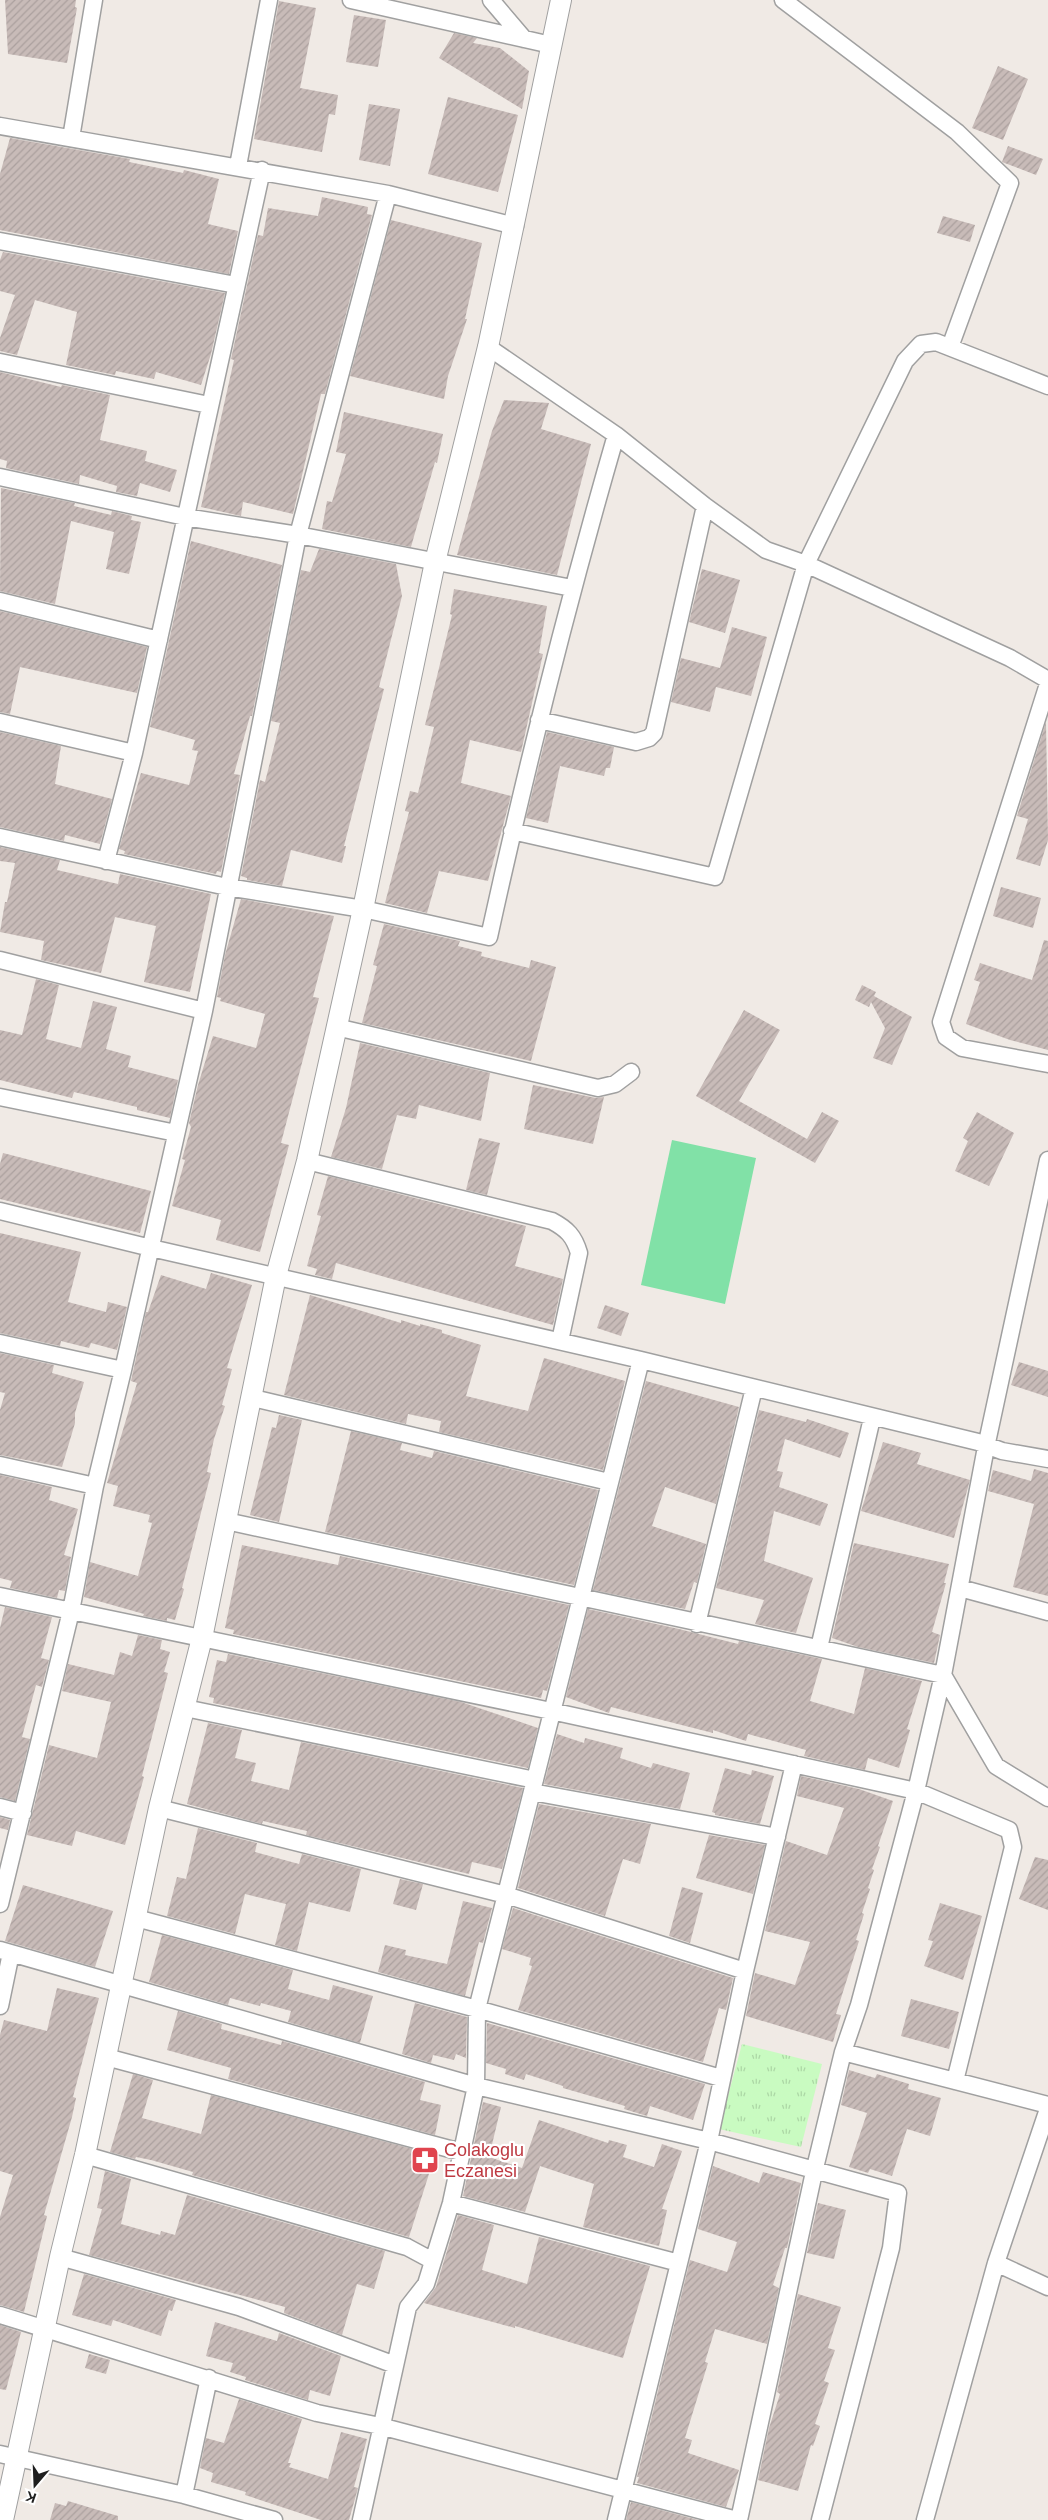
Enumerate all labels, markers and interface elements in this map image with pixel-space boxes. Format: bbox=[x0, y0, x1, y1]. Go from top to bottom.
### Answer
place label: Colakoglu Eczanesi bbox=[444, 2140, 524, 2181]
pharmacy icon: Colakoglu Eczanesi bbox=[410, 2145, 440, 2175]
north arrow bbox=[10, 2460, 60, 2510]
text: K bbox=[23, 2488, 38, 2507]

